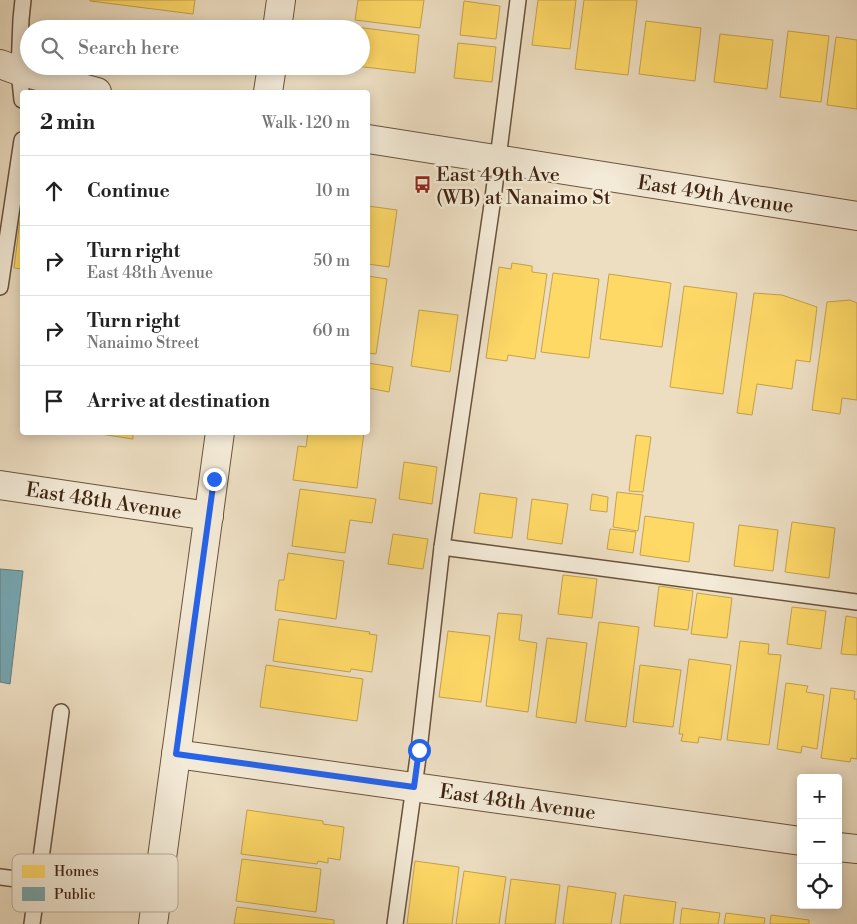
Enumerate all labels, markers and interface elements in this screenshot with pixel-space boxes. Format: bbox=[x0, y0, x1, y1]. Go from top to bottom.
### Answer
search box bbox=[20, 20, 370, 75]
icon: search bbox=[38, 34, 66, 62]
text: Search here bbox=[78, 36, 179, 60]
text: 2 min bbox=[40, 110, 95, 136]
text: Walk · 120 m bbox=[262, 113, 350, 133]
place label: East 49th Ave (WB) at Nanaimo St bbox=[436, 163, 611, 211]
street label: East 49th Avenue bbox=[636, 171, 795, 220]
bus stop icon: East 49th Ave (WB) at Nanaimo St bbox=[412, 175, 432, 195]
icon: ahead bbox=[40, 177, 68, 205]
text: Continue bbox=[87, 179, 170, 203]
text: 10 m bbox=[316, 181, 350, 201]
text: Turn right bbox=[87, 239, 180, 263]
icon: right bbox=[40, 247, 68, 275]
text: 50 m bbox=[313, 251, 350, 271]
text: East 48th Avenue bbox=[87, 263, 213, 283]
text: Turn right bbox=[87, 309, 180, 333]
icon: right bbox=[40, 317, 68, 345]
text: 60 m bbox=[312, 321, 350, 341]
text: Nanaimo Street bbox=[87, 333, 199, 353]
icon: arrive bbox=[40, 387, 68, 415]
text: Arrive at destination bbox=[87, 389, 270, 413]
route end bbox=[203, 468, 226, 491]
street label: East 48th Avenue bbox=[24, 478, 183, 526]
route start bbox=[408, 739, 431, 762]
map controls bbox=[797, 774, 842, 909]
button: + bbox=[797, 774, 842, 819]
street label: East 48th Avenue bbox=[438, 780, 597, 826]
button: − bbox=[797, 819, 842, 864]
legend bbox=[12, 854, 178, 912]
text: Homes bbox=[54, 863, 99, 881]
button: locate bbox=[797, 864, 842, 909]
text: Public bbox=[54, 886, 95, 904]

